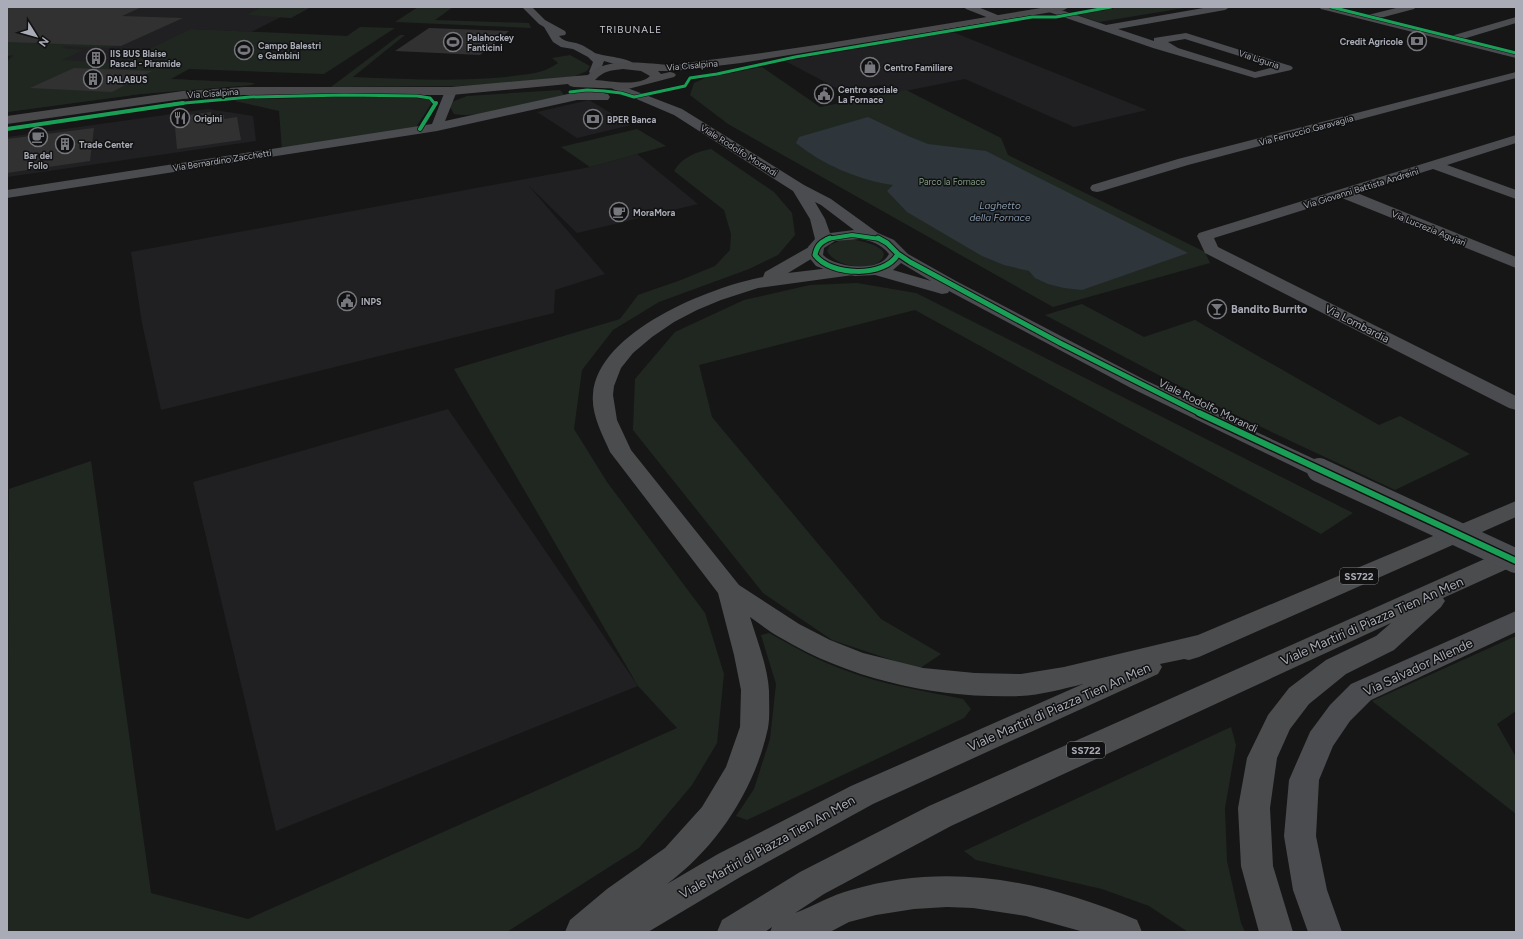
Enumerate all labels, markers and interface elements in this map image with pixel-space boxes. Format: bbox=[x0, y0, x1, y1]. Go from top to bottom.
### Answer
north arrow bbox=[16, 16, 56, 56]
district label: TRIBUNALE bbox=[600, 23, 662, 36]
bank icon: Credit Agricole bbox=[1406, 30, 1428, 52]
sports icon: Palahockey Fanticini bbox=[442, 31, 464, 53]
place label: Palahockey Fanticini bbox=[467, 32, 515, 53]
text: N bbox=[36, 34, 51, 49]
place label: Credit Agricole bbox=[1340, 36, 1403, 47]
sports icon: Campo Balestri e Gambini bbox=[233, 39, 255, 61]
place label: Campo Balestri e Gambini bbox=[258, 40, 321, 61]
building icon: IIS BUS Blaise Pascal - Piramide bbox=[85, 47, 107, 69]
street label: Via Liguria bbox=[1237, 47, 1281, 71]
place label: IIS BUS Blaise Pascal - Piramide bbox=[110, 48, 181, 69]
shop icon: Centro Familiare bbox=[859, 56, 881, 78]
street label: Via Cisalpina bbox=[666, 57, 719, 73]
place label: Centro Familiare bbox=[884, 62, 953, 73]
building icon: PALABUS bbox=[82, 68, 104, 90]
place label: PALABUS bbox=[107, 74, 148, 85]
public building icon: Centro sociale La Fornace bbox=[813, 83, 835, 105]
place label: Centro sociale La Fornace bbox=[838, 84, 898, 105]
street label: Via Cisalpina bbox=[187, 86, 239, 100]
restaurant icon: Origini bbox=[169, 107, 191, 129]
bank icon: BPER Banca bbox=[582, 108, 604, 130]
street label: Via Ferruccio Garavaglia bbox=[1258, 112, 1355, 148]
place label: Origini bbox=[194, 113, 222, 124]
place label: BPER Banca bbox=[607, 114, 657, 125]
street label: Viale Rodolfo Morandi bbox=[698, 122, 780, 178]
cafe icon: Bar del Follo bbox=[27, 126, 49, 148]
building icon: Trade Center bbox=[54, 133, 76, 155]
place label: Trade Center bbox=[79, 139, 134, 150]
street label: Via Bernardino Zacchetti bbox=[172, 147, 272, 173]
place label: Bar del Follo bbox=[24, 150, 52, 171]
street label: Via Giovanni Battista Andreini bbox=[1302, 165, 1420, 211]
park label: Parco la Fornace bbox=[919, 176, 985, 187]
water label: Laghetto della Fornace bbox=[969, 199, 1031, 224]
cafe icon: MoraMora bbox=[608, 201, 630, 223]
place label: MoraMora bbox=[633, 207, 676, 218]
street label: Via Lucrezia Agujari bbox=[1390, 208, 1468, 248]
public building icon: INPS bbox=[336, 290, 358, 312]
place label: INPS bbox=[361, 296, 382, 307]
bar icon: Bandito Burrito bbox=[1206, 298, 1228, 320]
street label: Via Lombardia bbox=[1323, 302, 1391, 346]
place label: Bandito Burrito bbox=[1231, 303, 1308, 316]
street label: Viale Rodolfo Morandi bbox=[1156, 376, 1260, 436]
road number: SS722 bbox=[1340, 568, 1378, 584]
street label: Viale Martiri di Piazza Tien An Men bbox=[1278, 574, 1466, 668]
street label: Via Salvador Allende bbox=[1361, 635, 1475, 699]
street label: Viale Martiri di Piazza Tien An Men bbox=[965, 660, 1153, 754]
road number: SS722 bbox=[1067, 742, 1105, 758]
street label: Viale Martiri di Piazza Tien An Men bbox=[677, 792, 857, 902]

